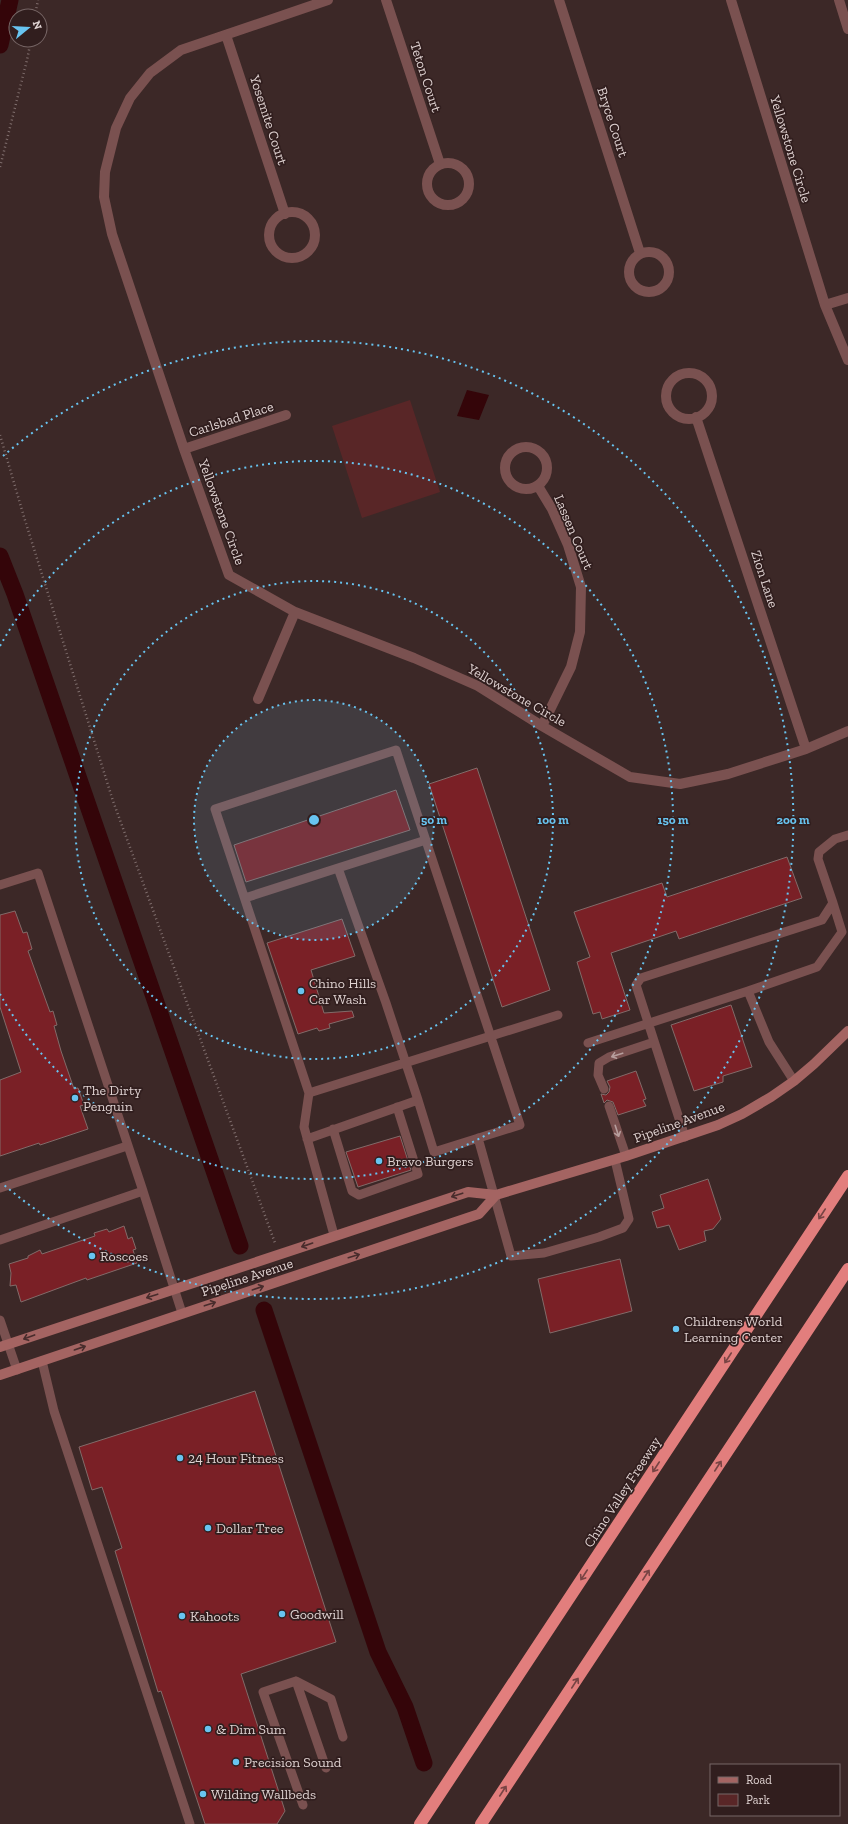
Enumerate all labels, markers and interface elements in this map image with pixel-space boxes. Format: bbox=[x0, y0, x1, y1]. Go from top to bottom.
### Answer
north arrow bbox=[8, 8, 48, 48]
text: N bbox=[30, 19, 45, 32]
street label: Teton Court bbox=[406, 40, 445, 115]
street label: Yosemite Court bbox=[246, 72, 291, 168]
street label: Bryce Court bbox=[593, 85, 632, 160]
street label: Yellowstone Circle bbox=[766, 93, 815, 205]
street label: Carlsbad Place bbox=[187, 398, 276, 441]
street label: Yellowstone Circle bbox=[194, 456, 249, 568]
street label: Lassen Court bbox=[550, 492, 597, 573]
street label: Zion Lane bbox=[747, 548, 782, 610]
street label: Yellowstone Circle bbox=[464, 660, 569, 731]
centre of rings bbox=[307, 813, 321, 827]
text: 50 m bbox=[421, 813, 447, 827]
text: 100 m bbox=[537, 813, 569, 827]
text: 150 m bbox=[658, 813, 689, 827]
text: 200 m bbox=[776, 813, 810, 827]
place label: Chino Hills Car Wash bbox=[309, 975, 376, 1008]
marker: Chino Hills Car Wash bbox=[296, 986, 306, 996]
one-way arrow bbox=[611, 1051, 623, 1059]
place label: The Dirty Penguin bbox=[83, 1082, 142, 1115]
marker: The Dirty Penguin bbox=[70, 1093, 80, 1103]
street label: Pipeline Avenue bbox=[631, 1098, 727, 1147]
one-way arrow bbox=[614, 1125, 622, 1137]
place label: Bravo Burgers bbox=[387, 1153, 474, 1170]
marker: Bravo Burgers bbox=[374, 1156, 384, 1166]
one-way arrow bbox=[452, 1192, 464, 1200]
one-way arrow bbox=[818, 1209, 826, 1220]
one-way arrow bbox=[302, 1241, 314, 1249]
place label: Roscoes bbox=[100, 1248, 148, 1265]
marker: Roscoes bbox=[87, 1251, 97, 1261]
one-way arrow bbox=[348, 1252, 360, 1260]
street label: Pipeline Avenue bbox=[199, 1254, 296, 1300]
one-way arrow bbox=[252, 1284, 265, 1291]
one-way arrow bbox=[146, 1293, 158, 1301]
one-way arrow bbox=[204, 1300, 217, 1307]
place label: Childrens World Learning Center bbox=[684, 1313, 783, 1346]
marker: Childrens World Learning Center bbox=[671, 1324, 681, 1334]
one-way arrow bbox=[23, 1334, 35, 1342]
one-way arrow bbox=[74, 1344, 86, 1352]
one-way arrow bbox=[723, 1352, 731, 1364]
street label: Chino Valley Freeway bbox=[580, 1433, 665, 1551]
place label: 24 Hour Fitness bbox=[188, 1450, 284, 1467]
marker: 24 Hour Fitness bbox=[175, 1453, 185, 1463]
one-way arrow bbox=[652, 1461, 660, 1472]
one-way arrow bbox=[714, 1461, 722, 1472]
place label: Dollar Tree bbox=[216, 1520, 284, 1537]
marker: Dollar Tree bbox=[203, 1523, 213, 1533]
one-way arrow bbox=[580, 1569, 588, 1581]
one-way arrow bbox=[642, 1569, 650, 1580]
place label: Goodwill bbox=[290, 1606, 344, 1623]
place label: Kahoots bbox=[190, 1608, 239, 1625]
marker: Goodwill bbox=[277, 1609, 287, 1619]
marker: Kahoots bbox=[177, 1611, 187, 1621]
one-way arrow bbox=[571, 1677, 579, 1689]
place label: & Dim Sum bbox=[216, 1721, 286, 1738]
marker: & Dim Sum bbox=[203, 1724, 213, 1734]
place label: Precision Sound bbox=[244, 1754, 342, 1771]
marker: Precision Sound bbox=[231, 1757, 241, 1767]
legend bbox=[710, 1764, 840, 1816]
text: Road bbox=[746, 1773, 772, 1787]
place label: Wilding Wallbeds bbox=[211, 1786, 316, 1803]
one-way arrow bbox=[499, 1786, 507, 1797]
marker: Wilding Wallbeds bbox=[198, 1789, 208, 1799]
text: Park bbox=[746, 1793, 771, 1807]

